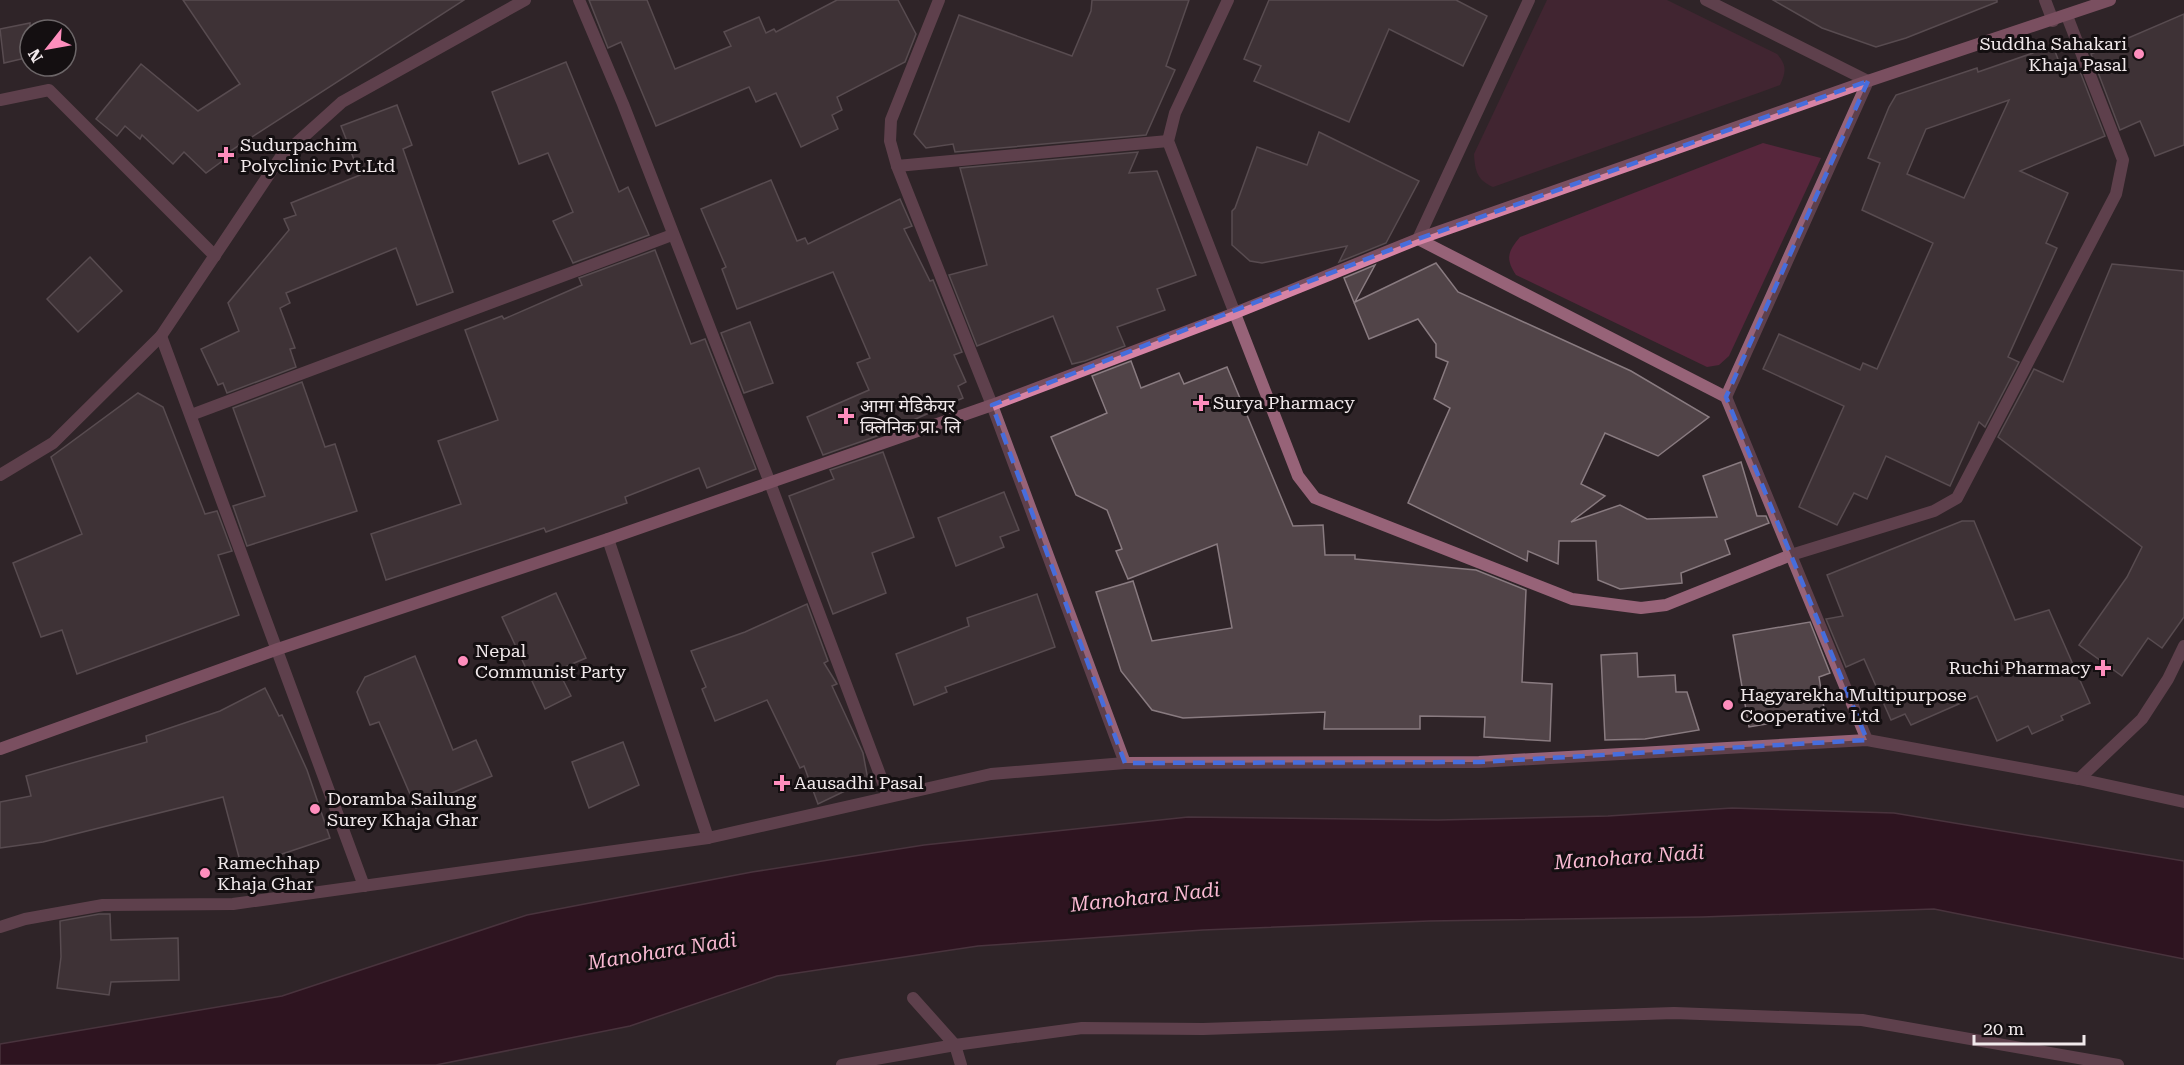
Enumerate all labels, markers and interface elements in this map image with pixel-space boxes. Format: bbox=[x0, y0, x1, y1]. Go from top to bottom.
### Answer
north arrow bbox=[18, 18, 78, 78]
place label: Suddha Sahakari Khaja Pasal bbox=[1979, 33, 2127, 75]
text: N bbox=[24, 45, 47, 66]
marker: Suddha Sahakari Khaja Pasal bbox=[2132, 47, 2146, 61]
place label: Sudurpachim Polyclinic Pvt.Ltd bbox=[240, 134, 396, 176]
marker: Sudurpachim Polyclinic Pvt.Ltd bbox=[217, 146, 235, 164]
place label: Surya Pharmacy bbox=[1213, 392, 1355, 413]
place label: आमा मेडिकेयर क्लिनिक प्रा. लि bbox=[860, 395, 961, 437]
marker: Surya Pharmacy bbox=[1194, 396, 1208, 410]
marker: आमा मेडिकेयर क्लिनिक प्रा. लि bbox=[837, 407, 855, 425]
place label: Nepal Communist Party bbox=[475, 640, 627, 682]
marker: Nepal Communist Party bbox=[456, 654, 470, 668]
place label: Ruchi Pharmacy bbox=[1949, 657, 2091, 678]
marker: Ruchi Pharmacy bbox=[2096, 661, 2110, 675]
place label: Hagyarekha Multipurpose Cooperative Ltd bbox=[1740, 684, 1967, 726]
marker: Hagyarekha Multipurpose Cooperative Ltd bbox=[1721, 698, 1735, 712]
place label: Aausadhi Pasal bbox=[794, 772, 924, 793]
marker: Aausadhi Pasal bbox=[775, 776, 789, 790]
place label: Doramba Sailung Surey Khaja Ghar bbox=[327, 788, 478, 830]
marker: Doramba Sailung Surey Khaja Ghar bbox=[308, 802, 322, 816]
water label: Manohara Nadi bbox=[1552, 840, 1705, 874]
place label: Ramechhap Khaja Ghar bbox=[217, 852, 320, 894]
marker: Ramechhap Khaja Ghar bbox=[198, 866, 212, 880]
water label: Manohara Nadi bbox=[1068, 877, 1221, 917]
water label: Manohara Nadi bbox=[585, 927, 738, 975]
scale bar bbox=[1974, 1008, 2084, 1046]
text: 20 m bbox=[1983, 1018, 2024, 1039]

